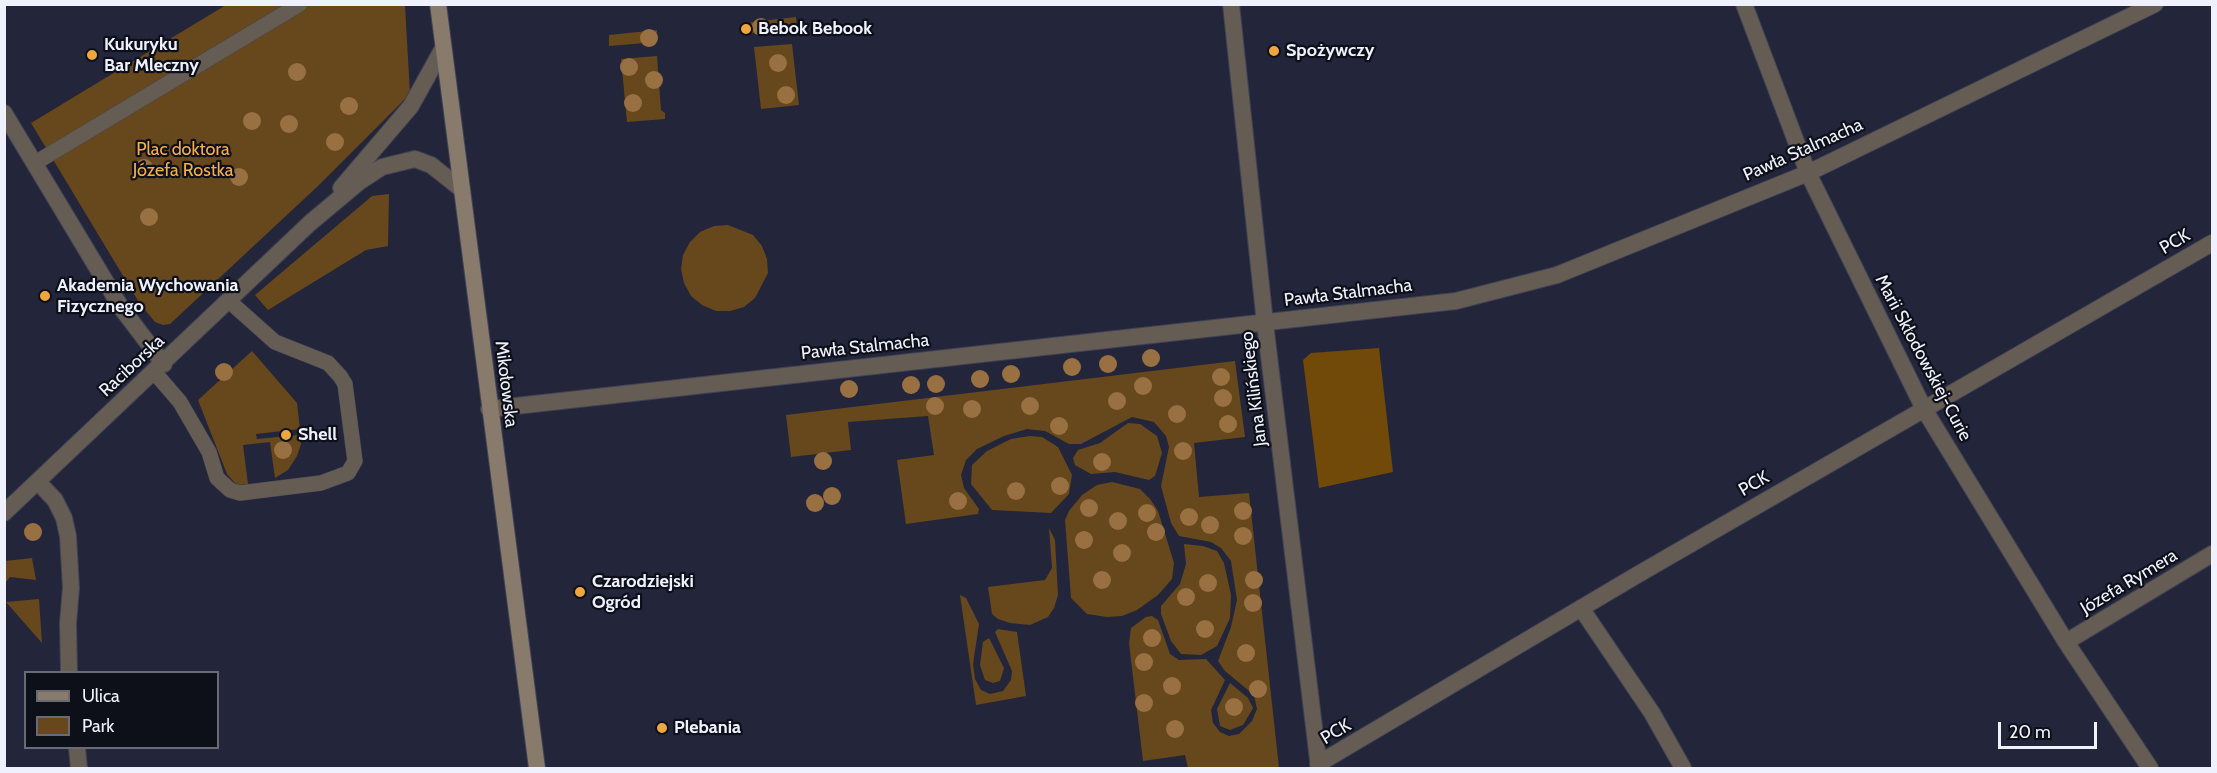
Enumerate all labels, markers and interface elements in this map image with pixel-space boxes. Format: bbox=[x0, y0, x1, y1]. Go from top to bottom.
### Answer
place label: Bebok Bebook bbox=[758, 18, 872, 40]
marker: Bebok Bebook bbox=[739, 22, 753, 36]
place label: Kukuryku Bar Mleczny bbox=[104, 34, 199, 76]
place label: Spożywczy bbox=[1286, 40, 1374, 62]
marker: Spożywczy bbox=[1267, 44, 1281, 58]
marker: Kukuryku Bar Mleczny bbox=[85, 48, 99, 62]
street label: Pawła Stalmacha bbox=[1740, 114, 1866, 186]
park label: Plac doktora Józefa Rostka bbox=[133, 139, 233, 182]
street label: PCK bbox=[2156, 225, 2194, 259]
street label: Marii Skłodowskiej-Curie bbox=[1870, 271, 1976, 445]
street label: Pawła Stalmacha bbox=[1283, 274, 1413, 312]
place label: Akademia Wychowania Fizycznego bbox=[57, 275, 238, 318]
marker: Akademia Wychowania Fizycznego bbox=[38, 289, 52, 303]
street label: Raciborska bbox=[95, 330, 169, 402]
street label: Pawła Stalmacha bbox=[800, 330, 930, 364]
street label: Jana Kilińskiego bbox=[1236, 330, 1272, 448]
street label: Mikołowska bbox=[490, 340, 522, 428]
place label: Shell bbox=[298, 424, 337, 446]
marker: Shell bbox=[279, 428, 293, 442]
street label: PCK bbox=[1735, 467, 1773, 501]
street label: Józefa Rymera bbox=[2077, 545, 2181, 619]
place label: Czarodziejski Ogród bbox=[592, 571, 694, 614]
marker: Czarodziejski Ogród bbox=[573, 585, 587, 599]
legend bbox=[24, 671, 219, 749]
text: Ulica bbox=[82, 685, 120, 707]
scale bar bbox=[2001, 710, 2100, 748]
text: Park bbox=[82, 715, 114, 737]
street label: PCK bbox=[1317, 715, 1355, 749]
place label: Plebania bbox=[674, 717, 741, 739]
marker: Plebania bbox=[655, 721, 669, 735]
text: 20 m bbox=[2009, 721, 2051, 743]

